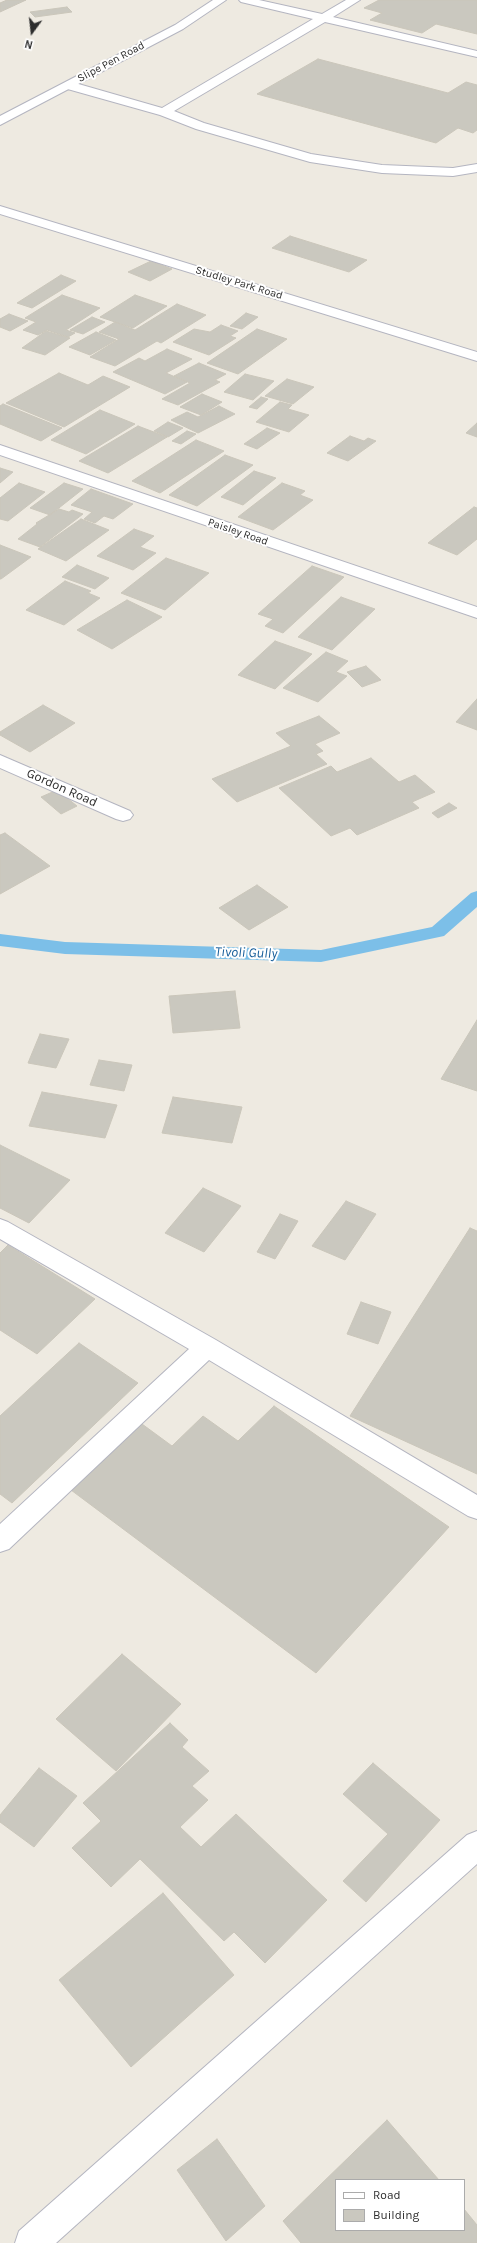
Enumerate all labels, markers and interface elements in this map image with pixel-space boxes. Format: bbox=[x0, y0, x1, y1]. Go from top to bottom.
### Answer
north arrow bbox=[12, 12, 52, 52]
text: N bbox=[23, 37, 34, 51]
street label: Slipe Pen Road bbox=[75, 39, 147, 85]
street label: Studley Park Road bbox=[194, 263, 284, 303]
street label: Paisley Road bbox=[206, 516, 270, 548]
street label: Gordon Road bbox=[24, 765, 100, 811]
water label: Tivoli Gully bbox=[214, 944, 278, 962]
legend bbox=[335, 2179, 465, 2231]
text: Road bbox=[373, 2188, 401, 2202]
text: Building bbox=[373, 2208, 419, 2222]

